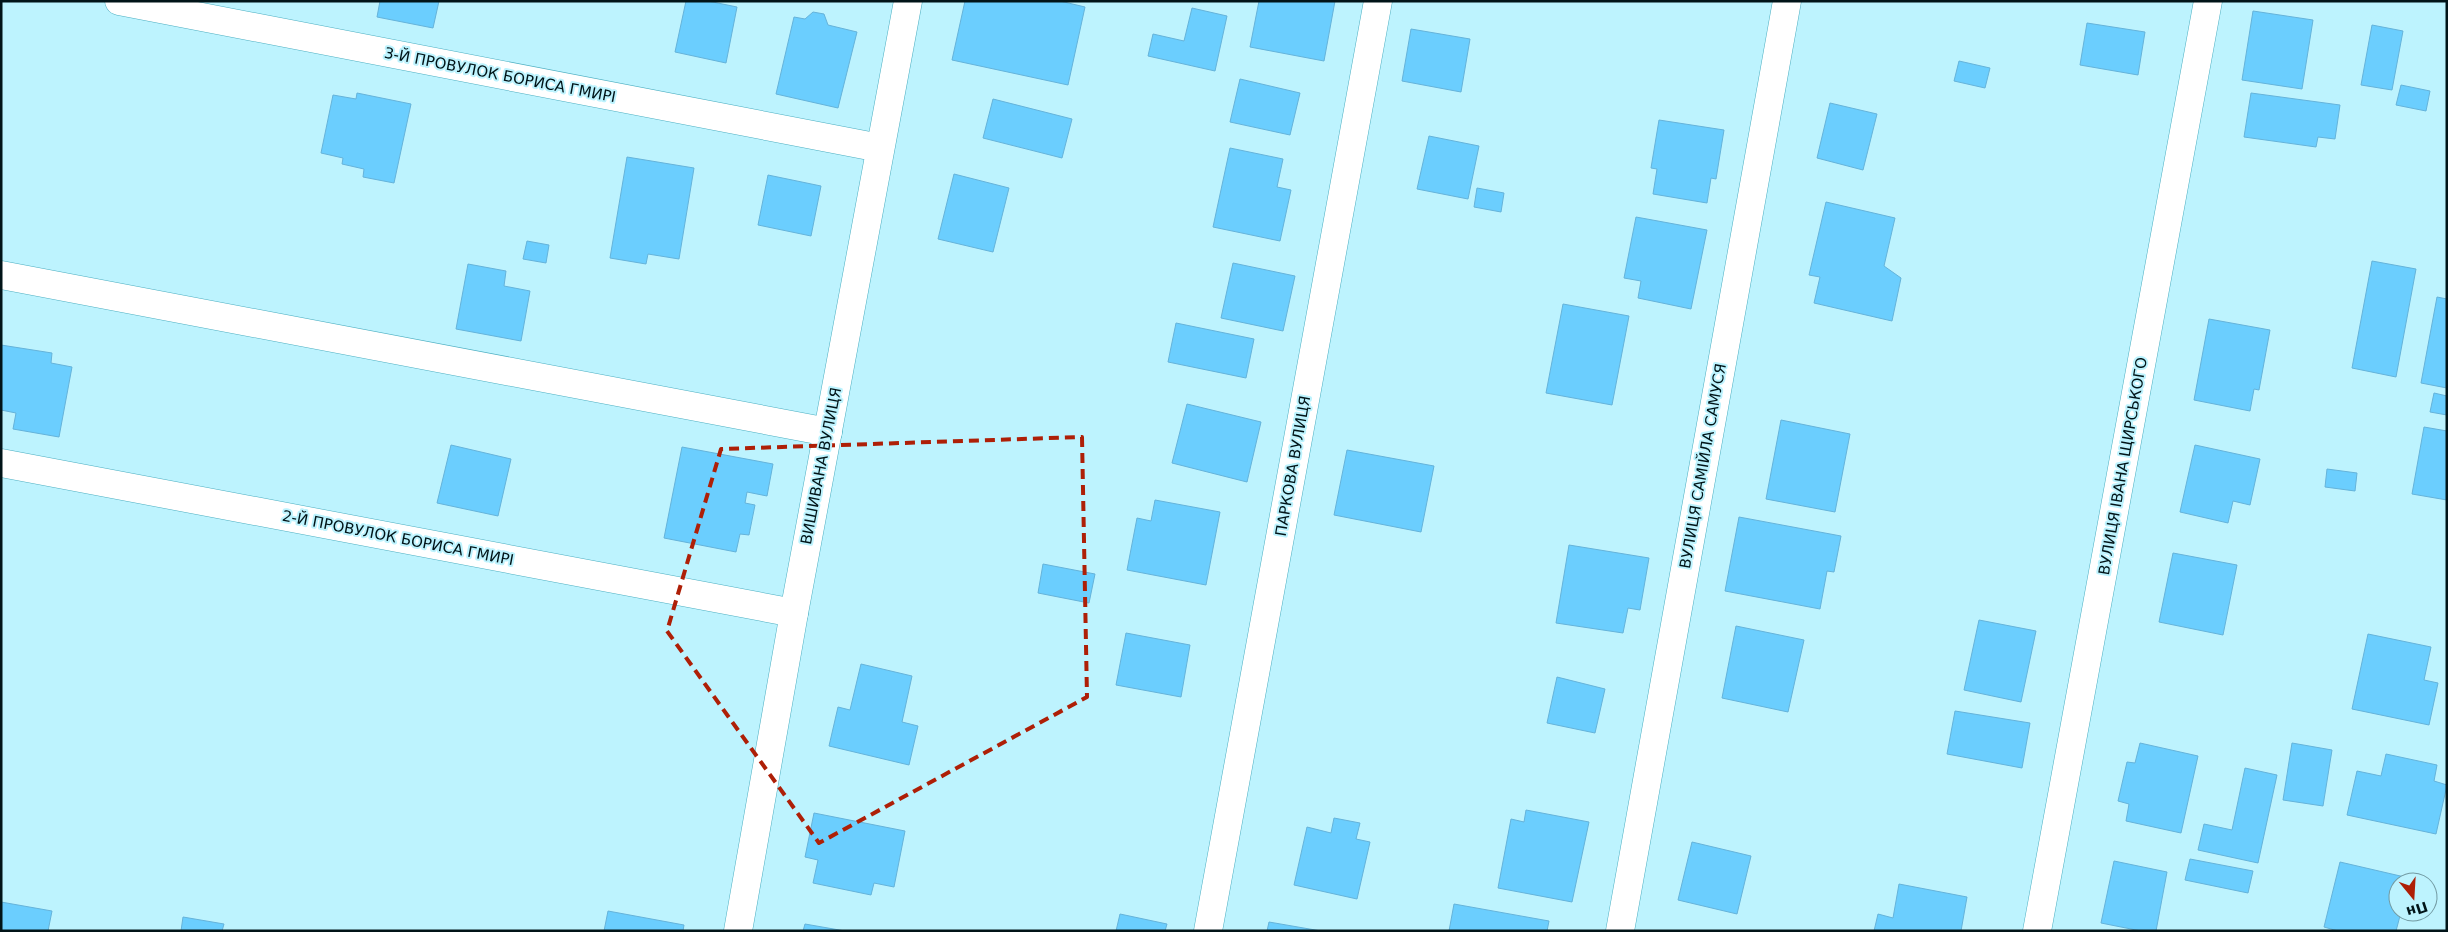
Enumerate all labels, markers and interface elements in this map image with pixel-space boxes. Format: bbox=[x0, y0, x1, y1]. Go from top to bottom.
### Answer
street label: 3-Й ПРОВУЛОК БОРИСА ГМИРІ bbox=[383, 43, 618, 106]
street label: ВУЛИЦЯ ІВАНА ЩИРСЬКОГО bbox=[2095, 356, 2151, 576]
street label: ВУЛИЦЯ САМІЙЛА САМУСЯ bbox=[1675, 362, 1730, 570]
street label: ВИШИВАНА ВУЛИЦЯ bbox=[797, 386, 845, 546]
street label: ПАРКОВА ВУЛИЦЯ bbox=[1272, 394, 1314, 538]
street label: 2-Й ПРОВУЛОК БОРИСА ГМИРІ bbox=[281, 506, 516, 569]
north arrow bbox=[2388, 872, 2438, 922]
text: Пн bbox=[2404, 898, 2430, 920]

